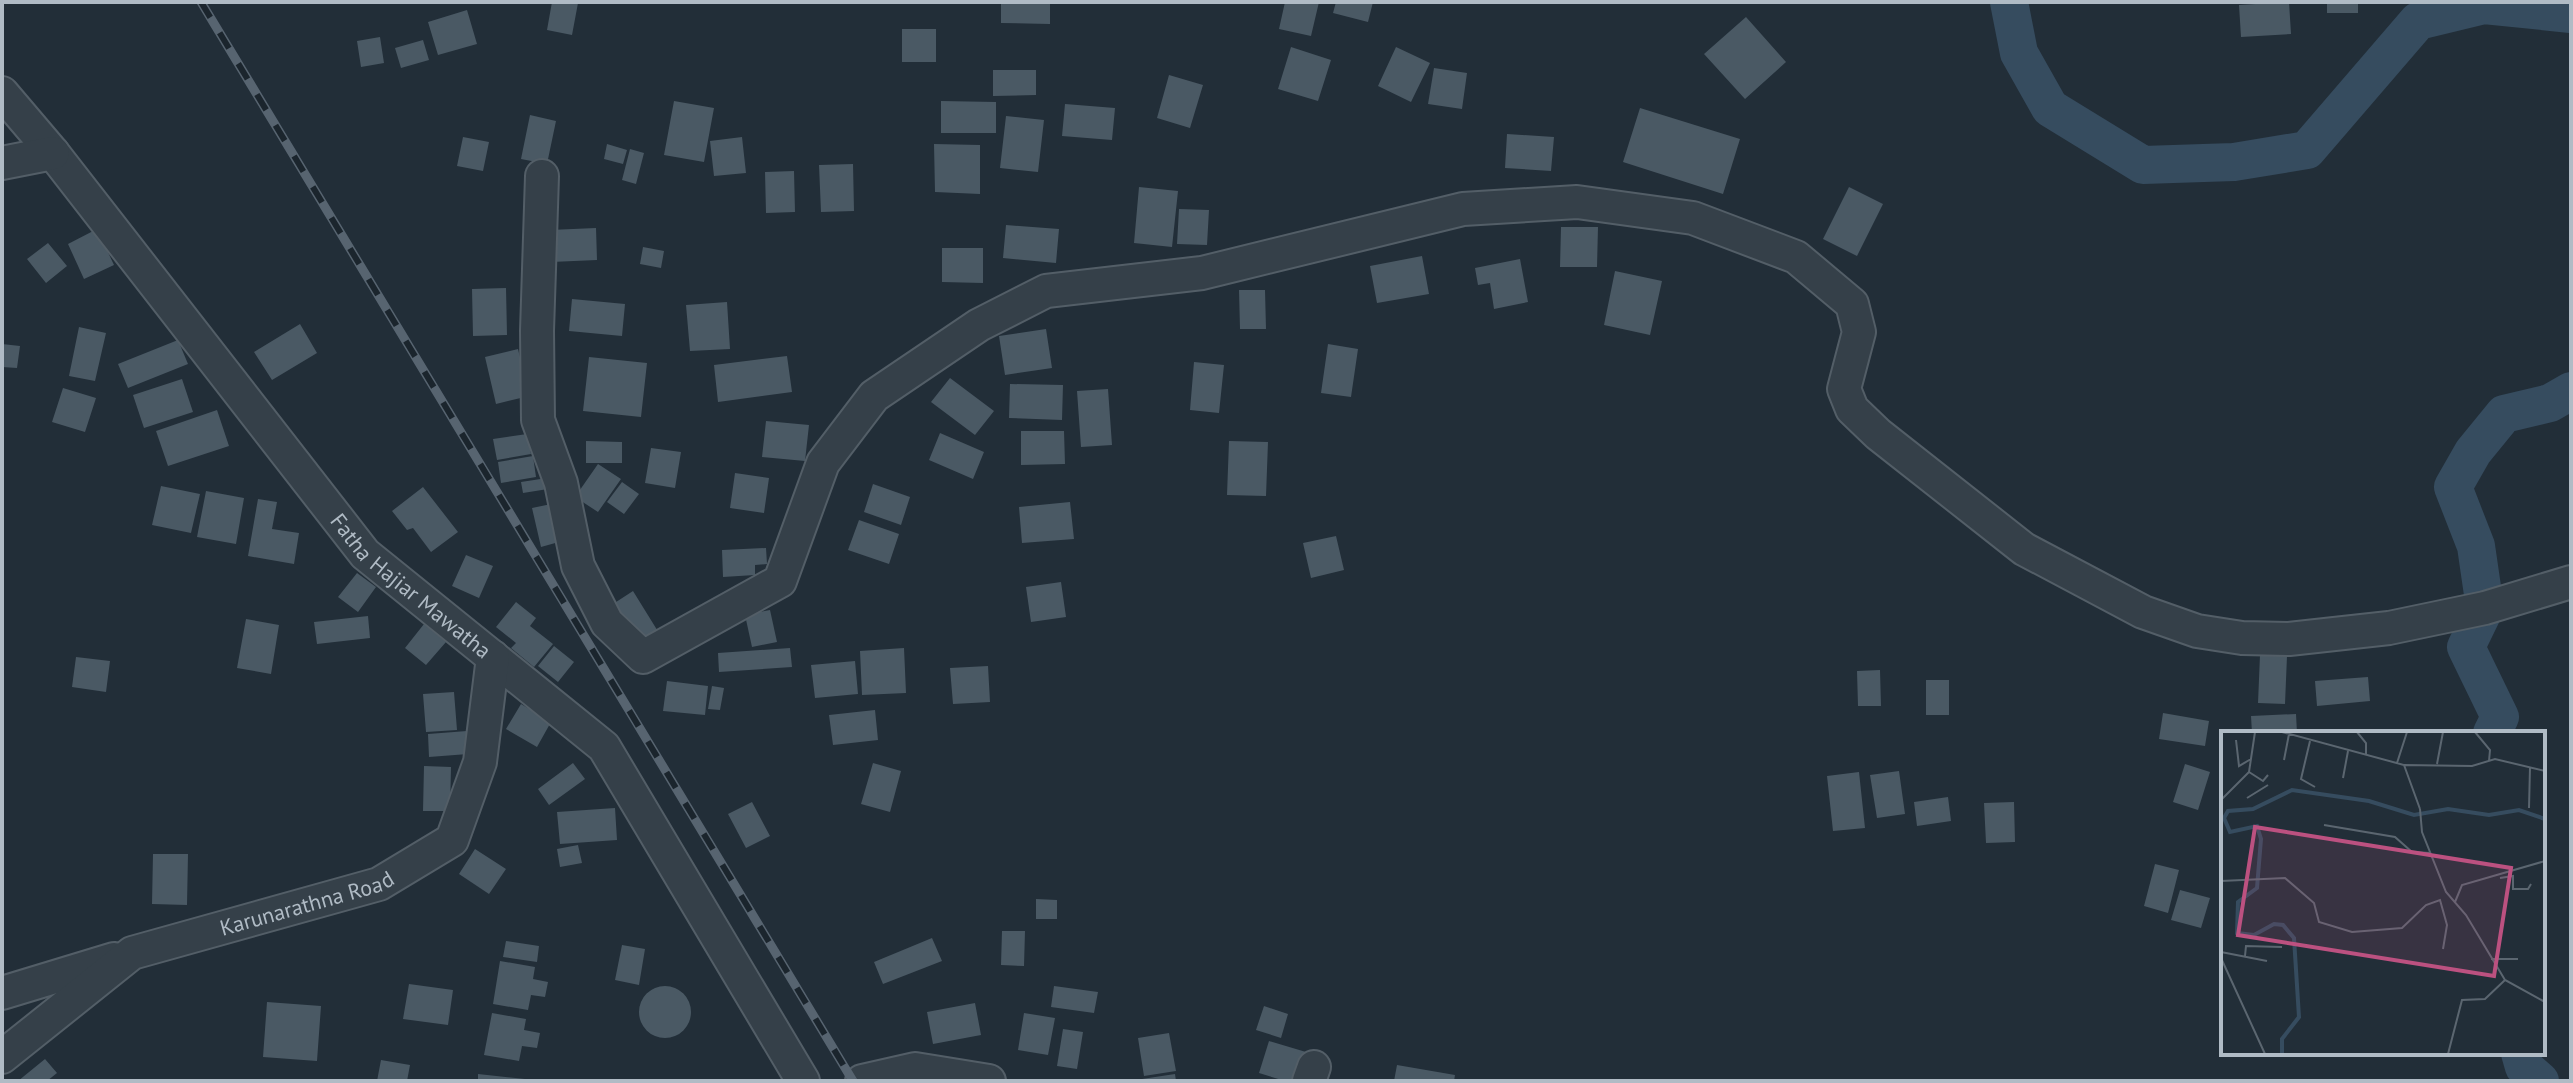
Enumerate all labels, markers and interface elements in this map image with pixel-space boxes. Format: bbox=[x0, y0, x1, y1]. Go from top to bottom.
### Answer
street label: Fatha Hajiar Mawatha bbox=[325, 508, 497, 664]
inset map bbox=[2221, 731, 2545, 1055]
street label: Karunarathna Road bbox=[217, 864, 399, 942]

